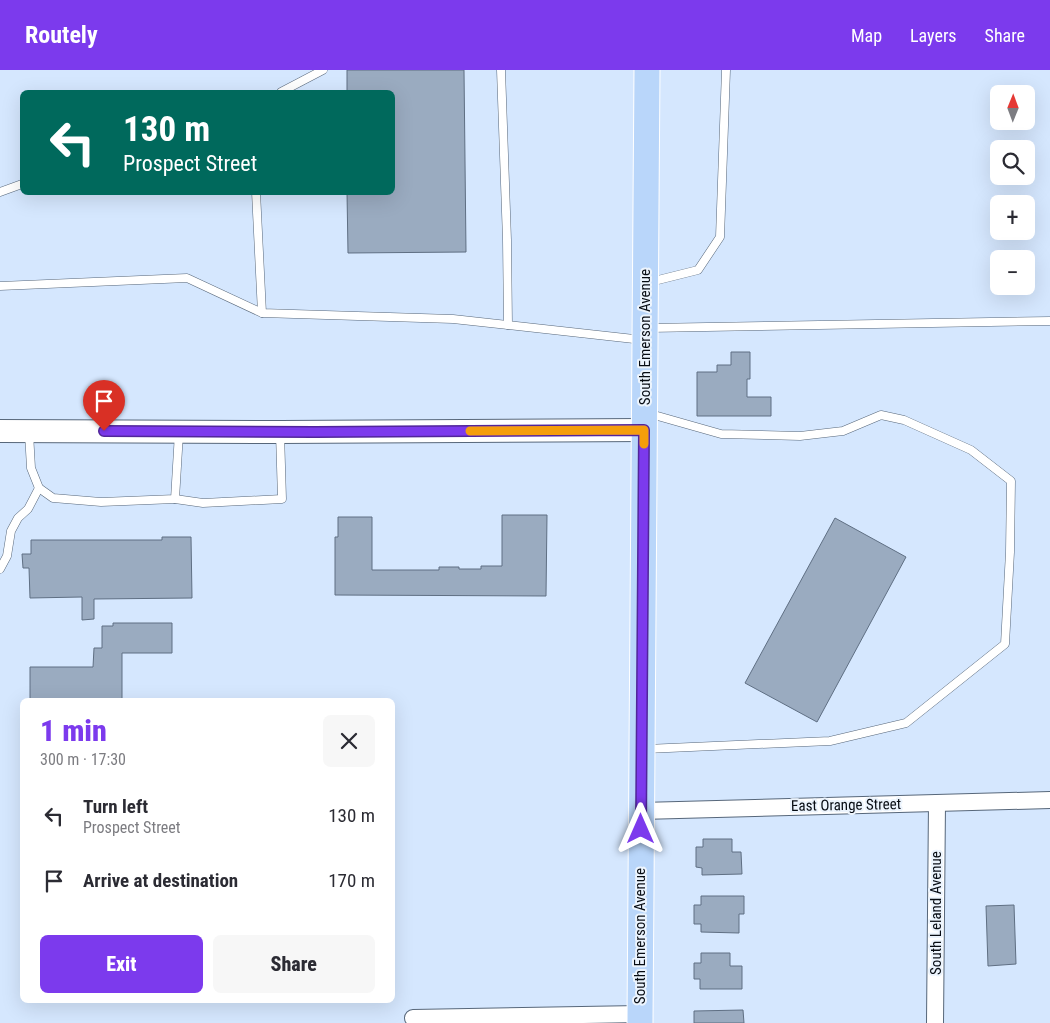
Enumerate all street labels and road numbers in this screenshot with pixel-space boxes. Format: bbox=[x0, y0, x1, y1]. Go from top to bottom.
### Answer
street label: South Emerson Avenue bbox=[636, 269, 654, 405]
street label: East Orange Street bbox=[791, 795, 901, 815]
street label: South Leland Avenue bbox=[927, 851, 945, 975]
street label: South Emerson Avenue bbox=[631, 868, 649, 1004]

